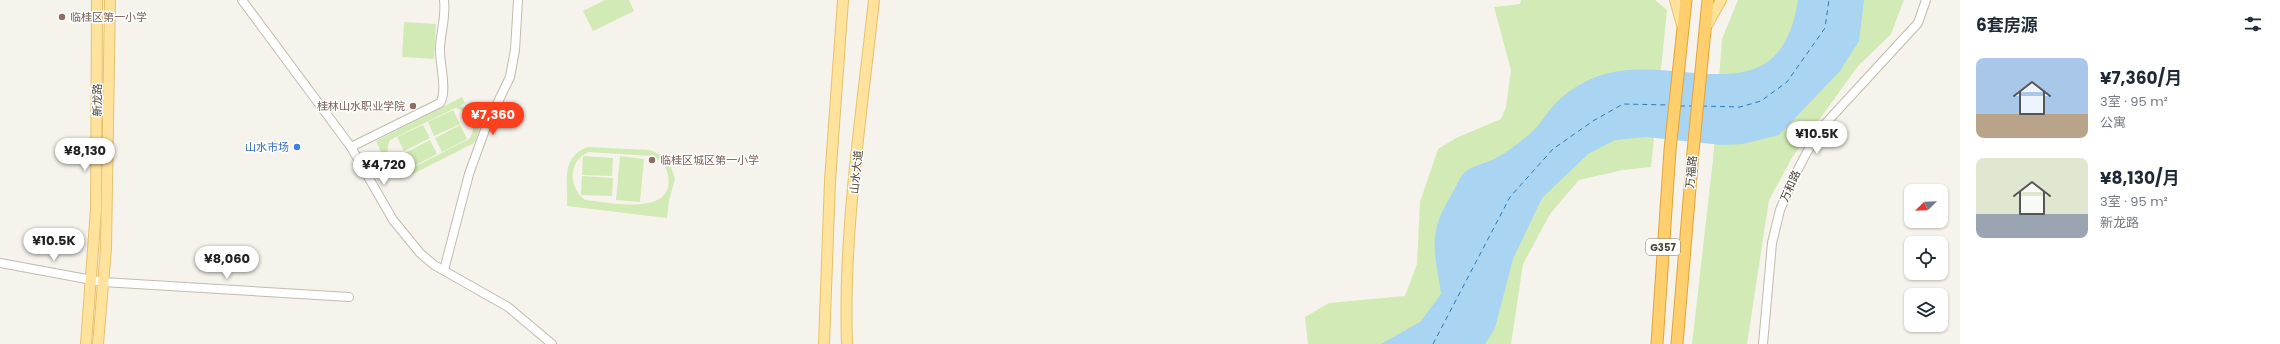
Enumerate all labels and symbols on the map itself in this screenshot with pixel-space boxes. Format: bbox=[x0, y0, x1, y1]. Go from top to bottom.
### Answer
place label: 临桂区第一小学 bbox=[70, 9, 147, 25]
marker: 临桂区第一小学 bbox=[57, 12, 67, 22]
street label: 新龙路 bbox=[89, 84, 105, 117]
place label: 桂林山水职业学院 bbox=[317, 98, 405, 114]
marker: 桂林山水职业学院 bbox=[408, 101, 418, 111]
pin: ¥7,360 bbox=[460, 102, 526, 136]
pin: ¥10.5K bbox=[1784, 121, 1850, 155]
pin: ¥8,130 bbox=[52, 138, 118, 172]
place label: 山水市场 bbox=[245, 139, 289, 155]
marker: 山水市场 bbox=[292, 142, 302, 152]
street label: 山水大道 bbox=[846, 149, 866, 195]
pin: ¥4,720 bbox=[351, 152, 417, 186]
place label: 临桂区城区第一小学 bbox=[660, 152, 759, 168]
marker: 临桂区城区第一小学 bbox=[647, 155, 657, 165]
street label: 万福路 bbox=[1682, 155, 1700, 189]
street label: 万和路 bbox=[1776, 168, 1804, 204]
north arrow bbox=[1904, 184, 1948, 228]
pin: ¥10.5K bbox=[21, 228, 87, 262]
road number: G357 bbox=[1646, 239, 1680, 255]
pin: ¥8,060 bbox=[194, 246, 260, 280]

